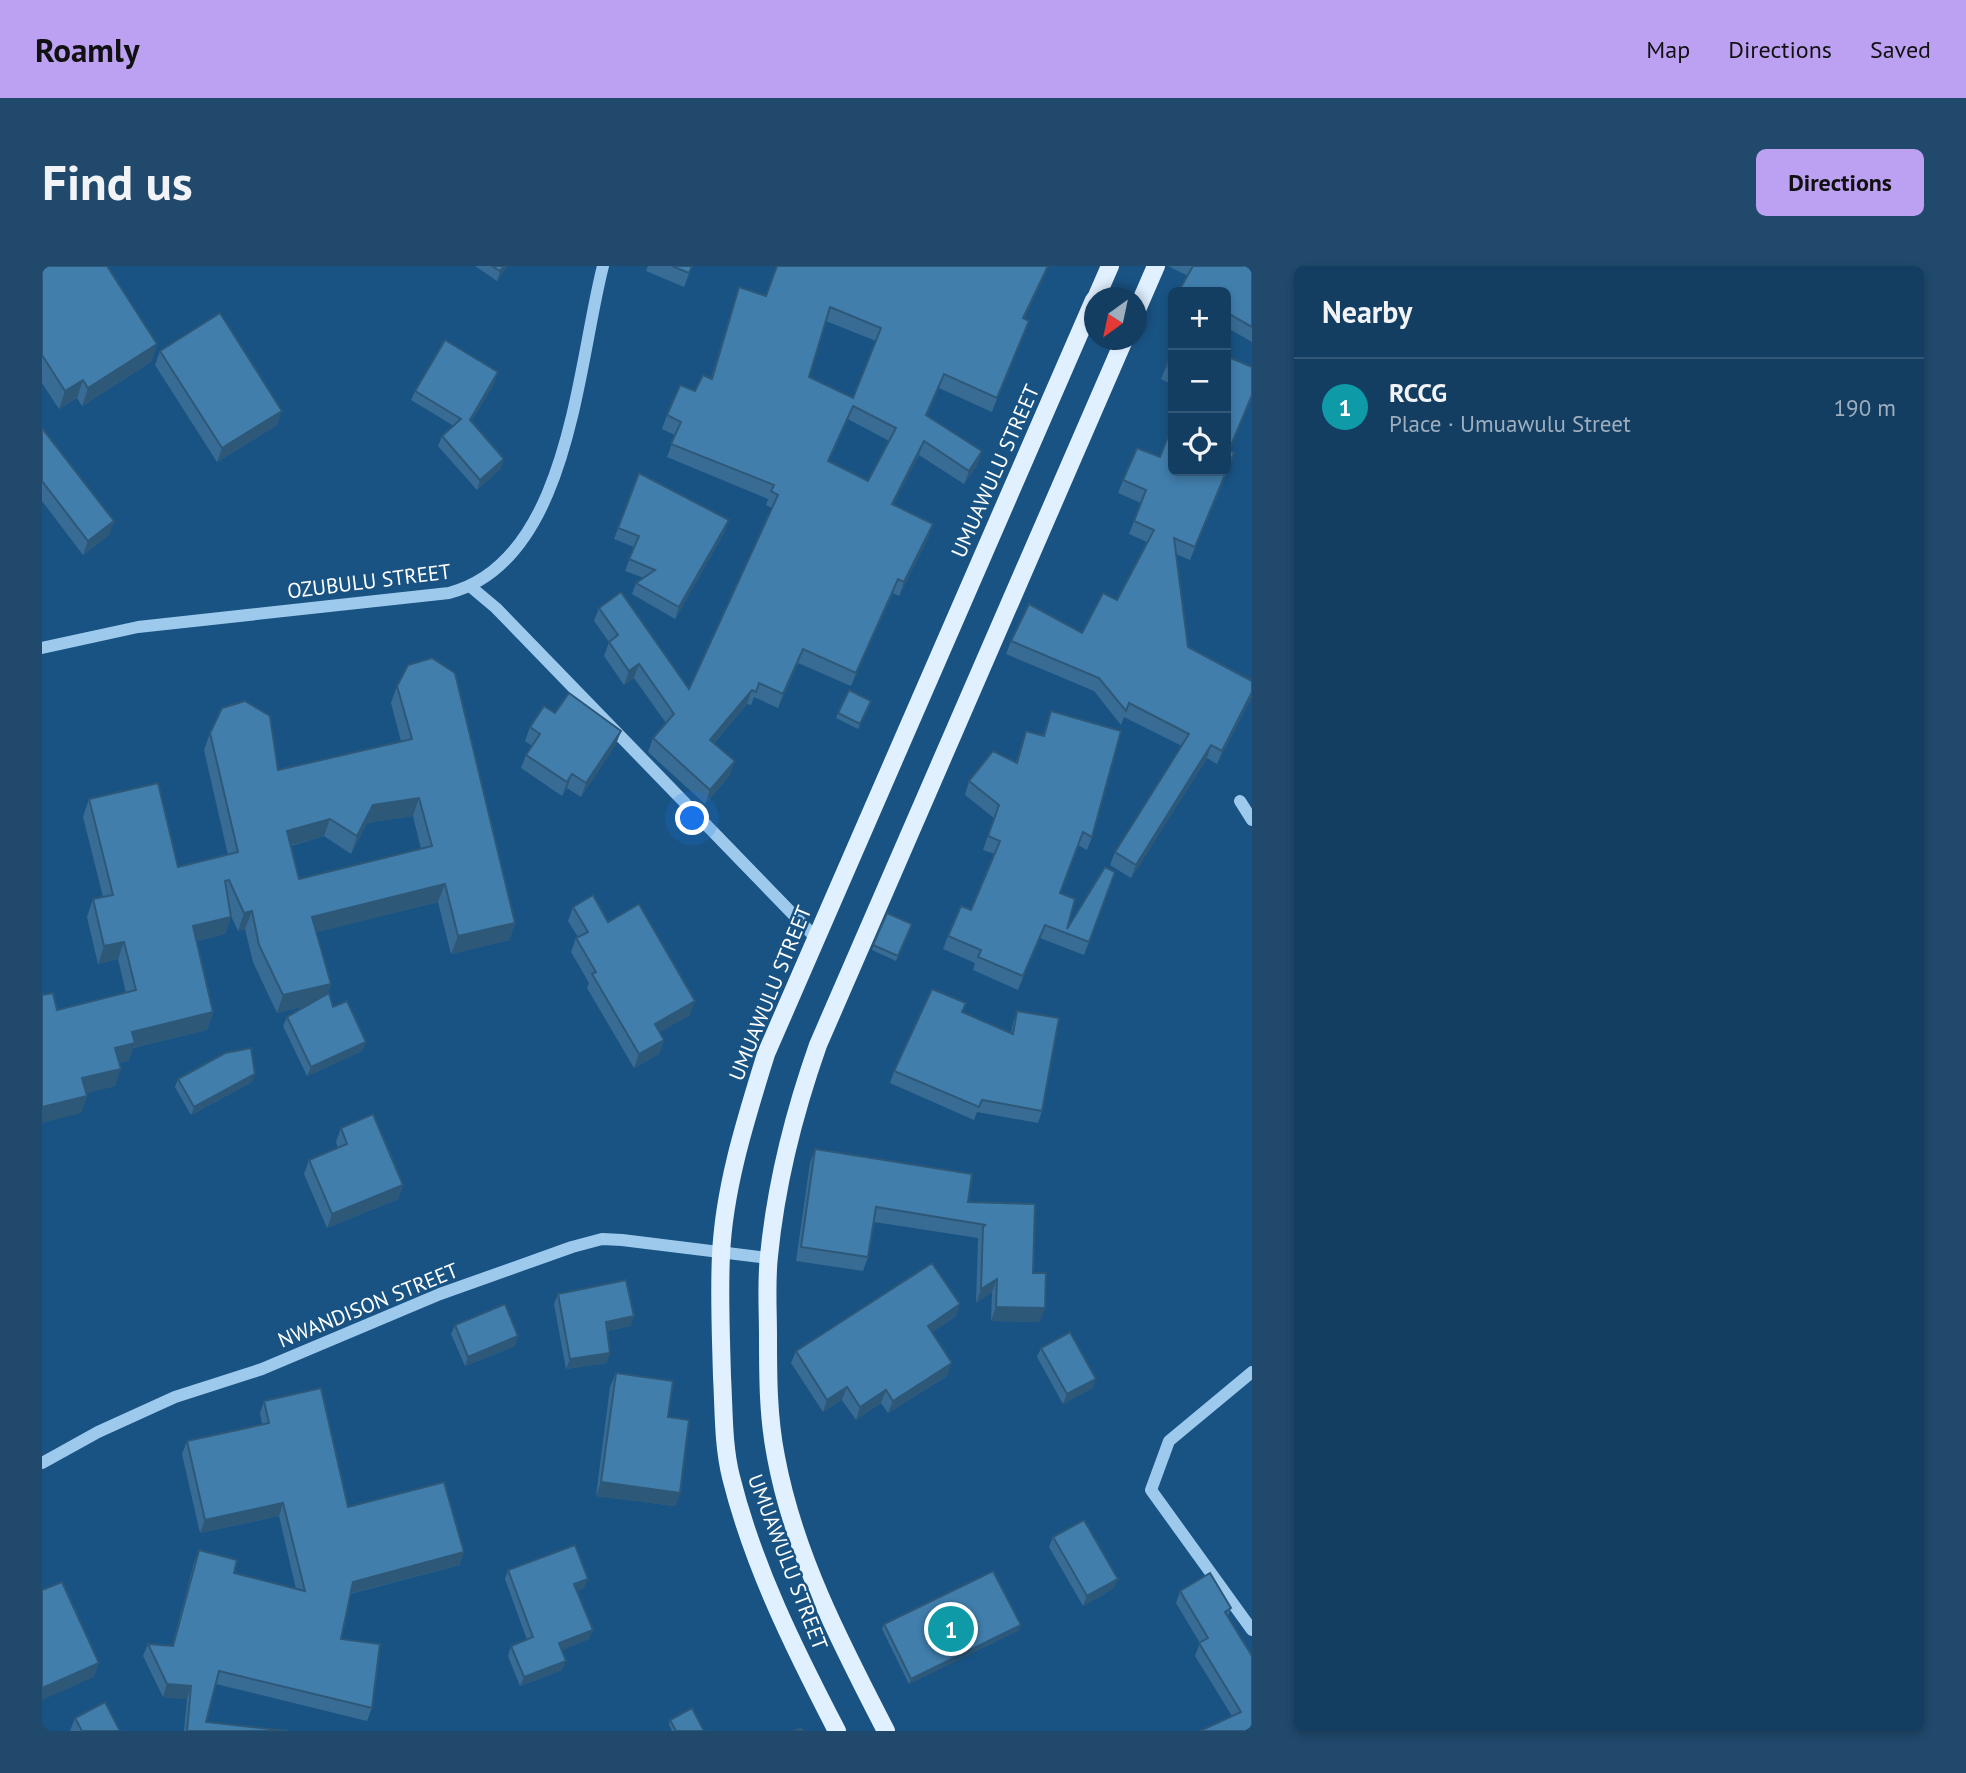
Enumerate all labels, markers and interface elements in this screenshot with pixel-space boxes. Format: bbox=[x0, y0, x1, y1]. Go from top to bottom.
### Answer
text: Roamly bbox=[35, 28, 139, 71]
text: Map bbox=[1646, 34, 1690, 65]
text: Directions bbox=[1728, 34, 1832, 65]
text: Saved bbox=[1870, 34, 1931, 65]
button: Directions bbox=[1756, 149, 1924, 216]
text: Find us bbox=[42, 150, 193, 214]
north arrow bbox=[1084, 287, 1147, 350]
map controls bbox=[1168, 287, 1231, 476]
button: + bbox=[1168, 287, 1231, 350]
text: Nearby bbox=[1322, 292, 1412, 331]
button: − bbox=[1168, 350, 1231, 413]
text: RCCG bbox=[1389, 376, 1447, 409]
street label: UMUAWULU STREET bbox=[945, 380, 1045, 562]
text: 1 bbox=[1338, 393, 1352, 422]
text: 190 m bbox=[1834, 393, 1896, 422]
text: Place · Umuawulu Street bbox=[1389, 409, 1631, 438]
button: locate bbox=[1168, 413, 1231, 476]
street label: OZUBULU STREET bbox=[286, 558, 453, 604]
your location bbox=[675, 801, 709, 835]
street label: UMUAWULU STREET bbox=[723, 901, 818, 1084]
street label: NWANDISON STREET bbox=[274, 1256, 462, 1353]
street label: UMUAWULU STREET bbox=[742, 1470, 834, 1654]
pin: 1 bbox=[928, 1603, 974, 1655]

